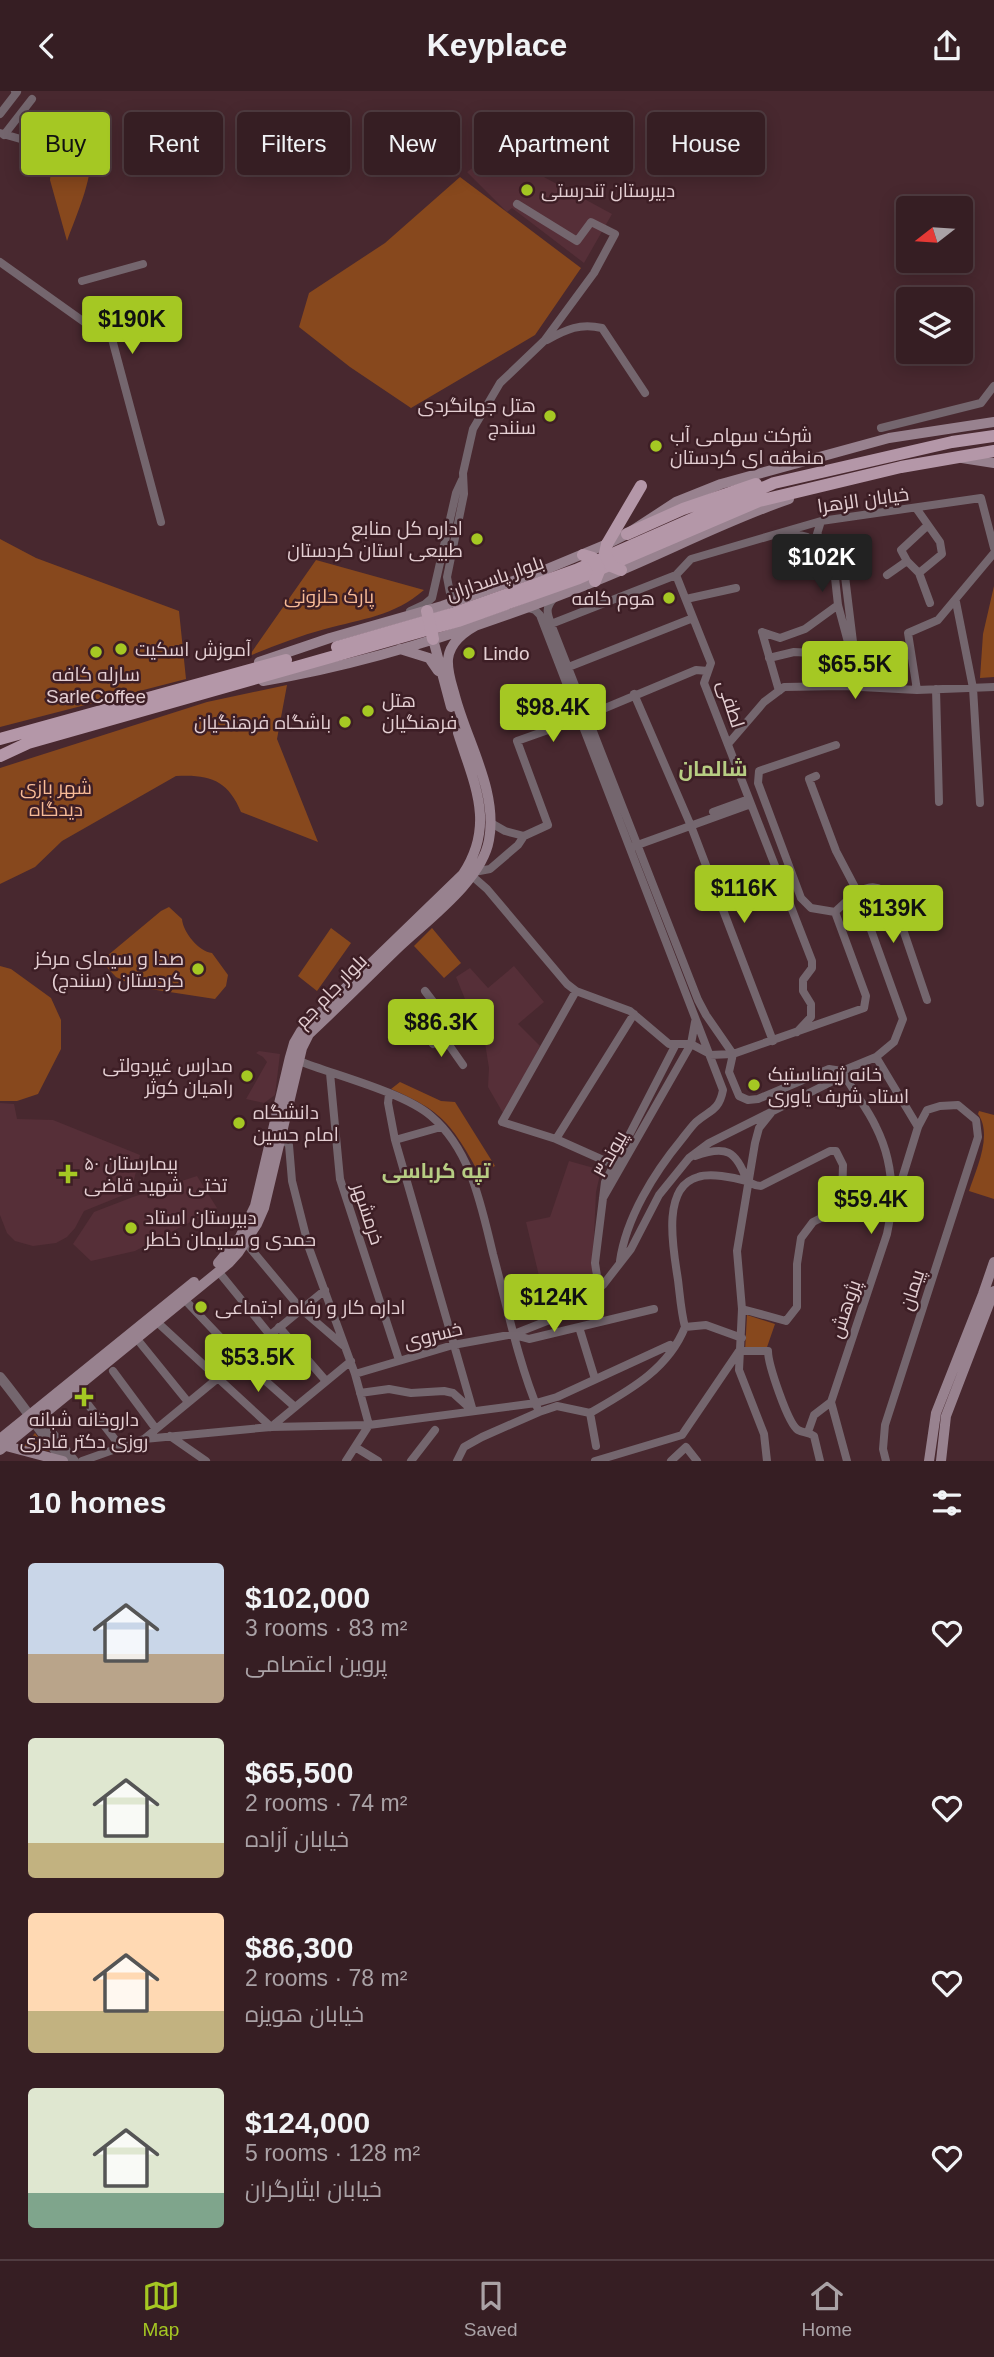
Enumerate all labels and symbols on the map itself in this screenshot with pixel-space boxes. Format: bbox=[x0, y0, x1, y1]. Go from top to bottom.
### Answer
place label: دبیرستان تندرستی bbox=[541, 180, 675, 202]
marker: دبیرستان تندرستی bbox=[519, 182, 535, 198]
north arrow bbox=[896, 196, 973, 273]
pin: $190K bbox=[83, 296, 181, 356]
place label: هتل جهانگردی سنندج bbox=[418, 395, 536, 441]
marker: هتل جهانگردی سنندج bbox=[542, 408, 558, 424]
place label: شرکت سهامی آب منطقه ای کردستان bbox=[670, 425, 824, 469]
marker: شرکت سهامی آب منطقه ای کردستان bbox=[648, 438, 664, 454]
street label: خیابان الزهرا bbox=[816, 483, 910, 518]
place label: اداره کل منابع طبیعی استان کردستان bbox=[287, 518, 463, 562]
marker: اداره کل منابع طبیعی استان کردستان bbox=[469, 531, 485, 547]
pin: $102K bbox=[773, 535, 871, 594]
street label: بلوار پاسداران bbox=[443, 552, 547, 606]
park label: پارک حلزونی bbox=[284, 586, 374, 609]
place label: هوم کافه bbox=[572, 588, 655, 612]
marker: هوم کافه bbox=[661, 590, 677, 606]
place label: آموزش اسکیت bbox=[135, 639, 251, 661]
marker: آموزش اسکیت bbox=[113, 641, 129, 657]
pin: $65.5K bbox=[798, 641, 912, 701]
place label: Lindo bbox=[483, 643, 530, 664]
marker: سارله کافه SarleCoffee bbox=[88, 644, 104, 660]
marker: Lindo bbox=[461, 645, 477, 661]
place label: سارله کافه SarleCoffee bbox=[46, 664, 146, 707]
street label: لطفی bbox=[713, 678, 748, 731]
pin: $98.4K bbox=[496, 685, 610, 744]
place label: هتل فرهنگیان bbox=[382, 690, 457, 734]
marker: هتل فرهنگیان bbox=[360, 703, 376, 719]
place label: باشگاه فرهنگیان bbox=[194, 712, 331, 734]
marker: باشگاه فرهنگیان bbox=[337, 714, 353, 730]
district label: شالمان bbox=[678, 757, 748, 781]
park label: شهر بازی دیدگاه bbox=[20, 777, 92, 820]
pin: $116K bbox=[695, 865, 793, 925]
pin: $139K bbox=[844, 885, 942, 945]
place label: صدا و سیمای مرکز کردستان (سنندج) bbox=[34, 948, 184, 994]
street label: بلوار جام جم bbox=[291, 950, 373, 1034]
marker: صدا و سیمای مرکز کردستان (سنندج) bbox=[190, 961, 206, 977]
pin: $86.3K bbox=[384, 999, 498, 1059]
place label: مدارس غیردولتی راهیان کوثر bbox=[103, 1055, 233, 1099]
place label: خانه ژیمناستیک استاد شریف یاوری bbox=[768, 1064, 909, 1108]
marker: مدارس غیردولتی راهیان کوثر bbox=[239, 1068, 255, 1084]
marker: خانه ژیمناستیک استاد شریف یاوری bbox=[746, 1077, 762, 1093]
place label: دانشگاه امام حسین bbox=[253, 1102, 339, 1148]
marker: دانشگاه امام حسین bbox=[231, 1115, 247, 1131]
street label: پیوند۳ bbox=[589, 1127, 633, 1182]
place label: بیمارستان ۵۰ تختی شهید قاضی bbox=[84, 1153, 227, 1197]
district label: تپه کرباسی bbox=[382, 1159, 491, 1185]
marker: بیمارستان ۵۰ تختی شهید قاضی bbox=[58, 1164, 78, 1184]
pin: $59.4K bbox=[814, 1177, 928, 1236]
street label: خرمشهر bbox=[347, 1180, 388, 1248]
place label: دبیرستان استاد حمدی و سلیمان خاطر bbox=[144, 1207, 316, 1251]
marker: دبیرستان استاد حمدی و سلیمان خاطر bbox=[123, 1220, 139, 1236]
street label: پیمان bbox=[896, 1267, 930, 1314]
pin: $124K bbox=[505, 1275, 603, 1334]
street label: پژوهش bbox=[825, 1277, 867, 1341]
place label: اداره کار و رفاه اجتماعی bbox=[215, 1297, 405, 1319]
marker: اداره کار و رفاه اجتماعی bbox=[193, 1299, 209, 1315]
street label: خسروی bbox=[402, 1318, 465, 1353]
pin: $53.5K bbox=[201, 1335, 315, 1394]
marker: داروخانه شبانه روزی دکتر قادری bbox=[76, 1389, 92, 1405]
place label: داروخانه شبانه روزی دکتر قادری bbox=[20, 1409, 148, 1453]

